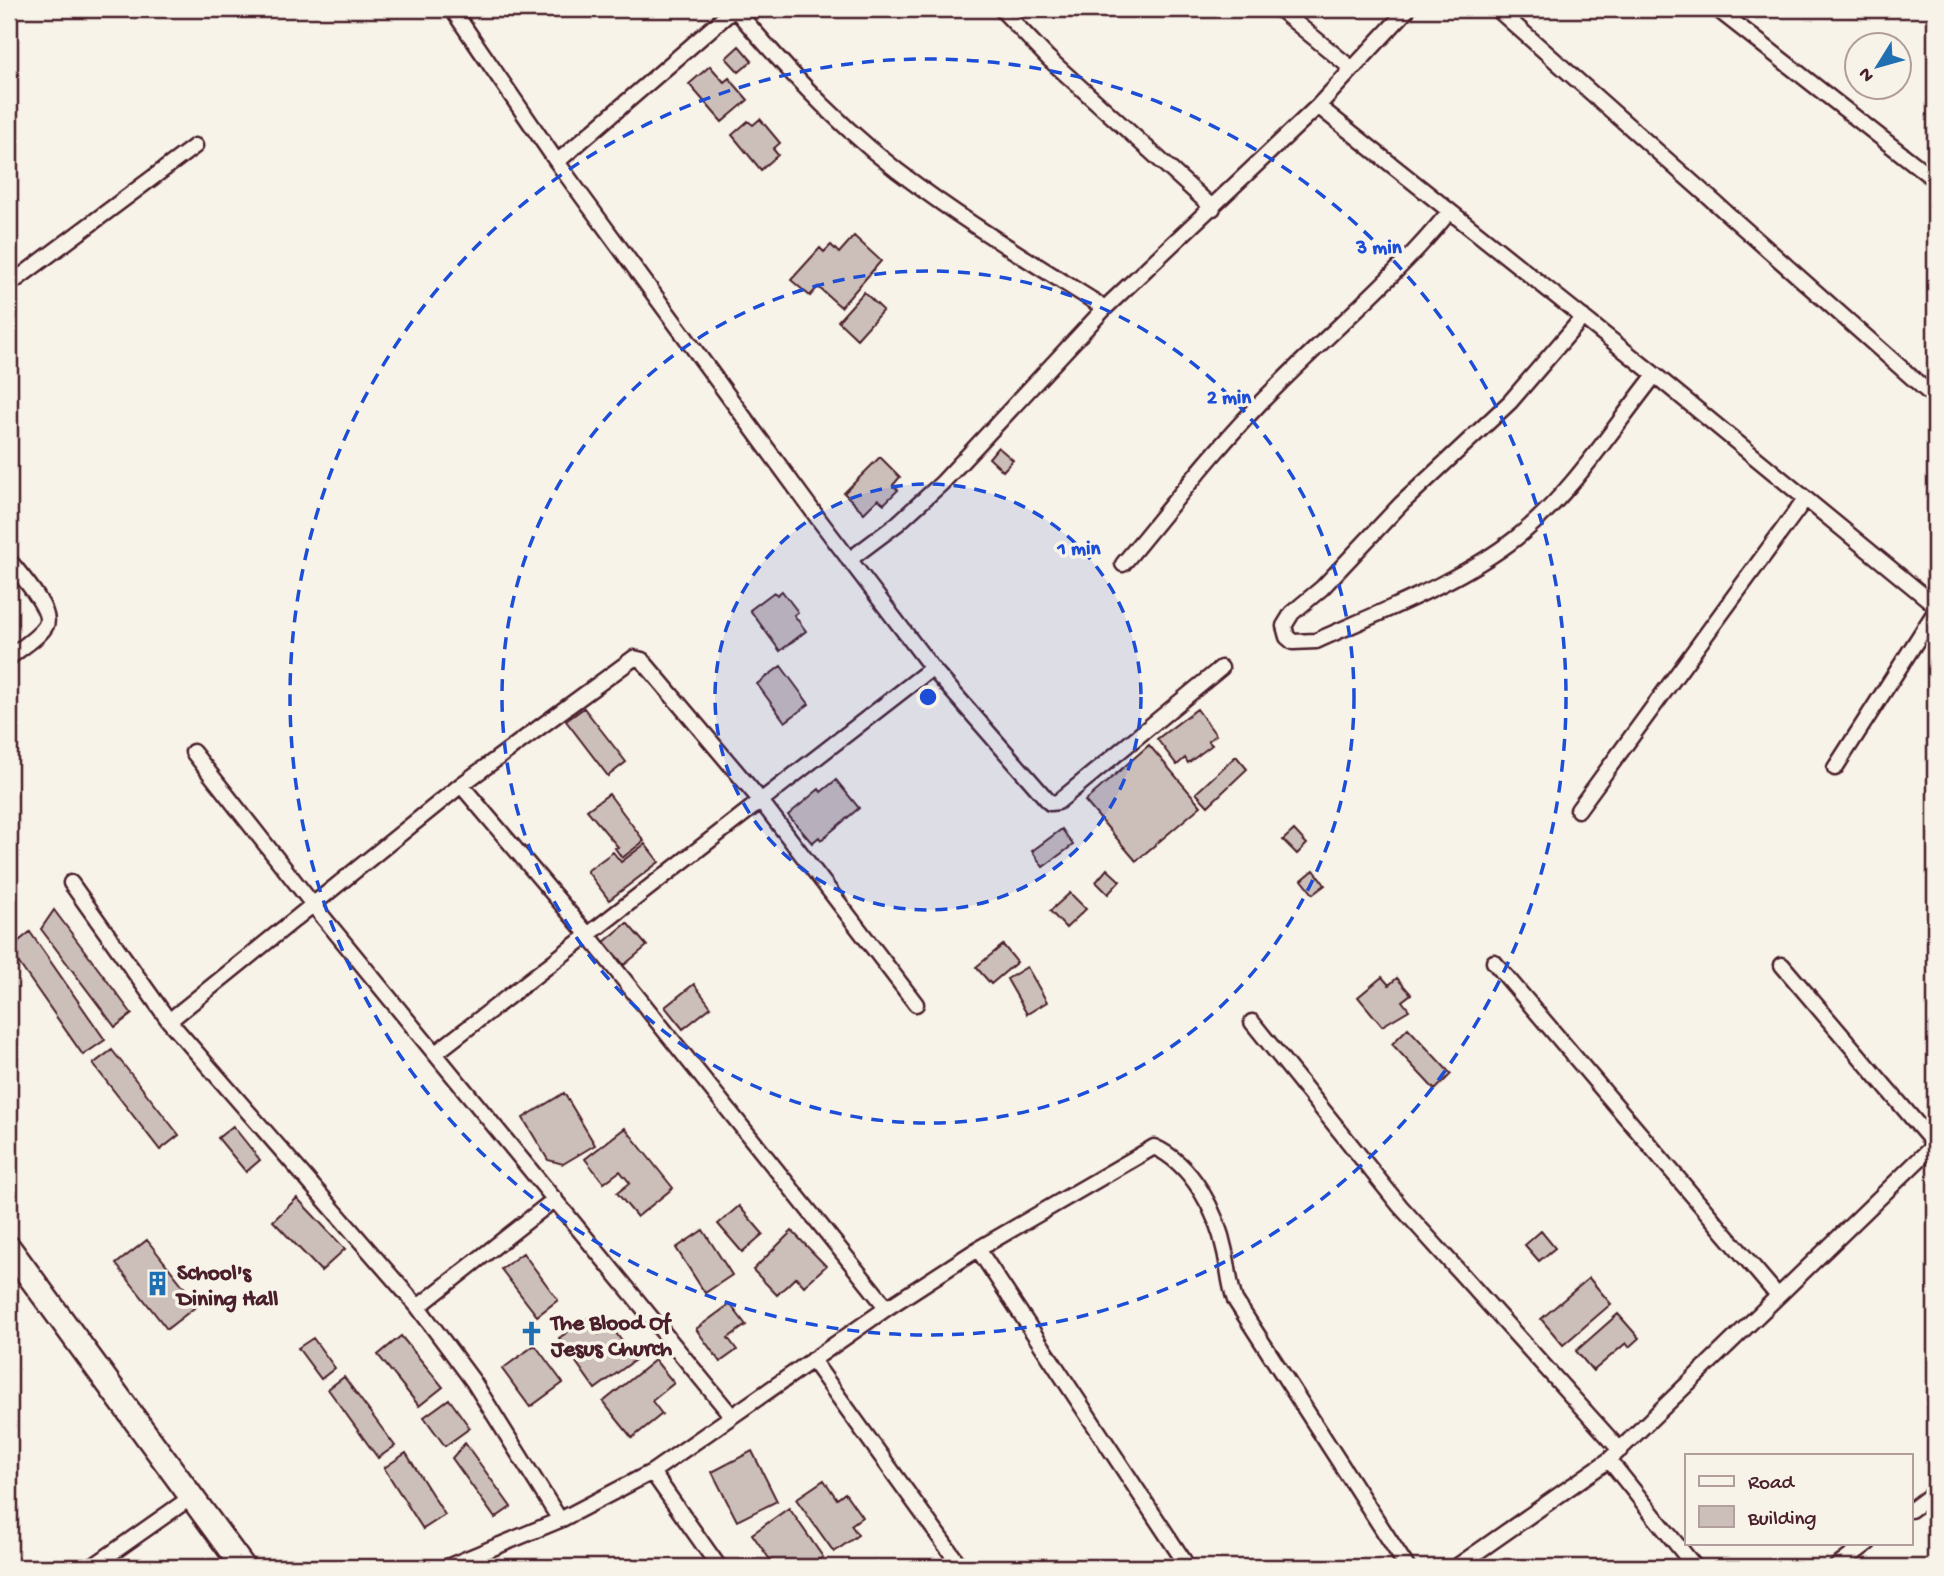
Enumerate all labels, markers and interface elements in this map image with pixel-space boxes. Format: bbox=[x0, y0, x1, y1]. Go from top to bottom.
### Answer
north arrow bbox=[1842, 32, 1912, 102]
text: N bbox=[1854, 62, 1880, 86]
text: 3 min bbox=[1355, 237, 1403, 262]
text: 2 min bbox=[1207, 387, 1252, 412]
text: 1 min bbox=[1057, 538, 1101, 563]
centre of rings bbox=[916, 685, 940, 709]
place label: School's Dining Hall bbox=[175, 1261, 278, 1314]
building icon: School's Dining Hall bbox=[143, 1270, 171, 1298]
place label: The Blood Of Jesus Church bbox=[549, 1311, 673, 1364]
church icon: The Blood Of Jesus Church bbox=[517, 1320, 545, 1348]
legend bbox=[1685, 1454, 1912, 1544]
text: Road bbox=[1748, 1472, 1796, 1497]
text: Building bbox=[1747, 1508, 1817, 1533]

